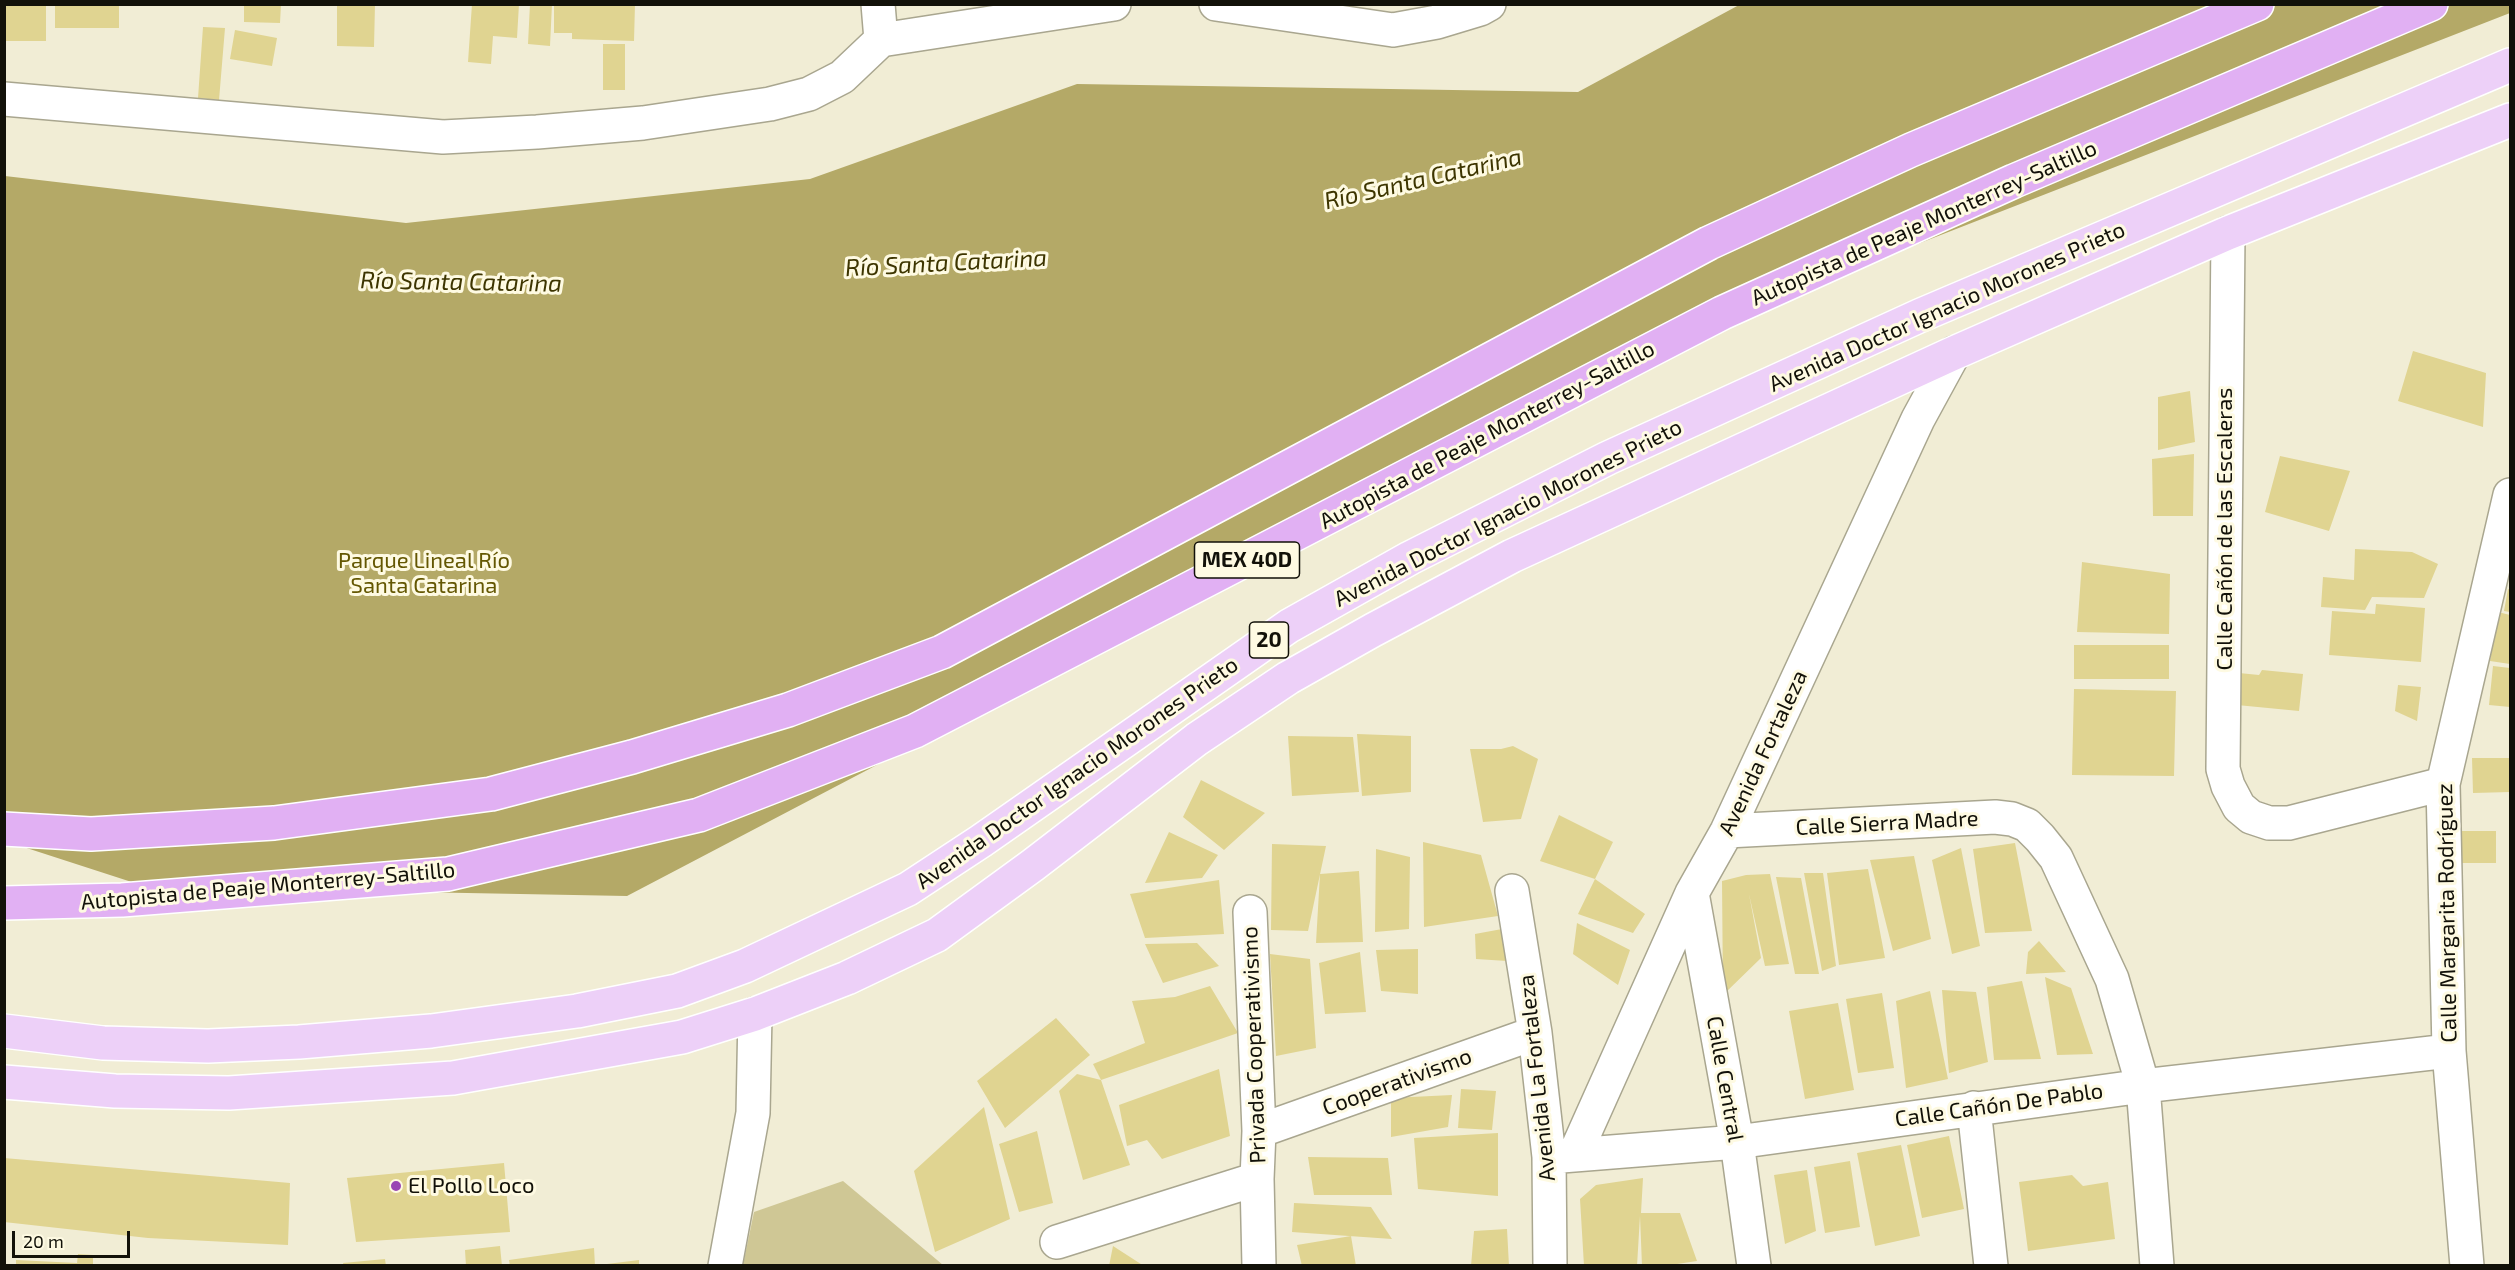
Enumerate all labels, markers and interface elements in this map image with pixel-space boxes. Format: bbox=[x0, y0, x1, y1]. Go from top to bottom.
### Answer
street label: Autopista de Peaje Monterrey-Saltillo bbox=[1747, 135, 2101, 311]
water label: Río Santa Catarina bbox=[1321, 142, 1525, 216]
street label: Avenida Doctor Ignacio Morones Prieto bbox=[1765, 216, 2129, 398]
water label: Río Santa Catarina bbox=[844, 243, 1048, 283]
water label: Río Santa Catarina bbox=[360, 266, 562, 298]
street label: Autopista de Peaje Monterrey-Saltillo bbox=[1315, 335, 1659, 535]
street label: Calle Cañón de las Escaleras bbox=[2212, 388, 2238, 670]
street label: Avenida Doctor Ignacio Morones Prieto bbox=[1330, 413, 1686, 613]
road number: MEX 40D bbox=[1194, 542, 1300, 578]
park label: Parque Lineal Río Santa Catarina bbox=[338, 548, 510, 600]
road number: 20 bbox=[1250, 622, 1288, 658]
street label: Avenida Doctor Ignacio Morones Prieto bbox=[911, 651, 1243, 895]
street label: Avenida Fortaleza bbox=[1713, 666, 1813, 840]
street label: Calle Margarita Rodríguez bbox=[2432, 783, 2462, 1043]
street label: Calle Sierra Madre bbox=[1795, 805, 1979, 841]
street label: Autopista de Peaje Monterrey-Saltillo bbox=[80, 856, 456, 916]
street label: Privada Cooperativismo bbox=[1237, 926, 1271, 1164]
street label: Avenida La Fortaleza bbox=[1513, 973, 1561, 1183]
street label: Calle Central bbox=[1701, 1014, 1749, 1144]
street label: Cooperativismo bbox=[1319, 1043, 1475, 1121]
street label: Calle Cañón De Pablo bbox=[1893, 1077, 2105, 1133]
place label: El Pollo Loco bbox=[408, 1173, 534, 1199]
marker: El Pollo Loco bbox=[389, 1179, 403, 1193]
scale bar bbox=[15, 1219, 134, 1257]
text: 20 m bbox=[23, 1230, 64, 1252]

